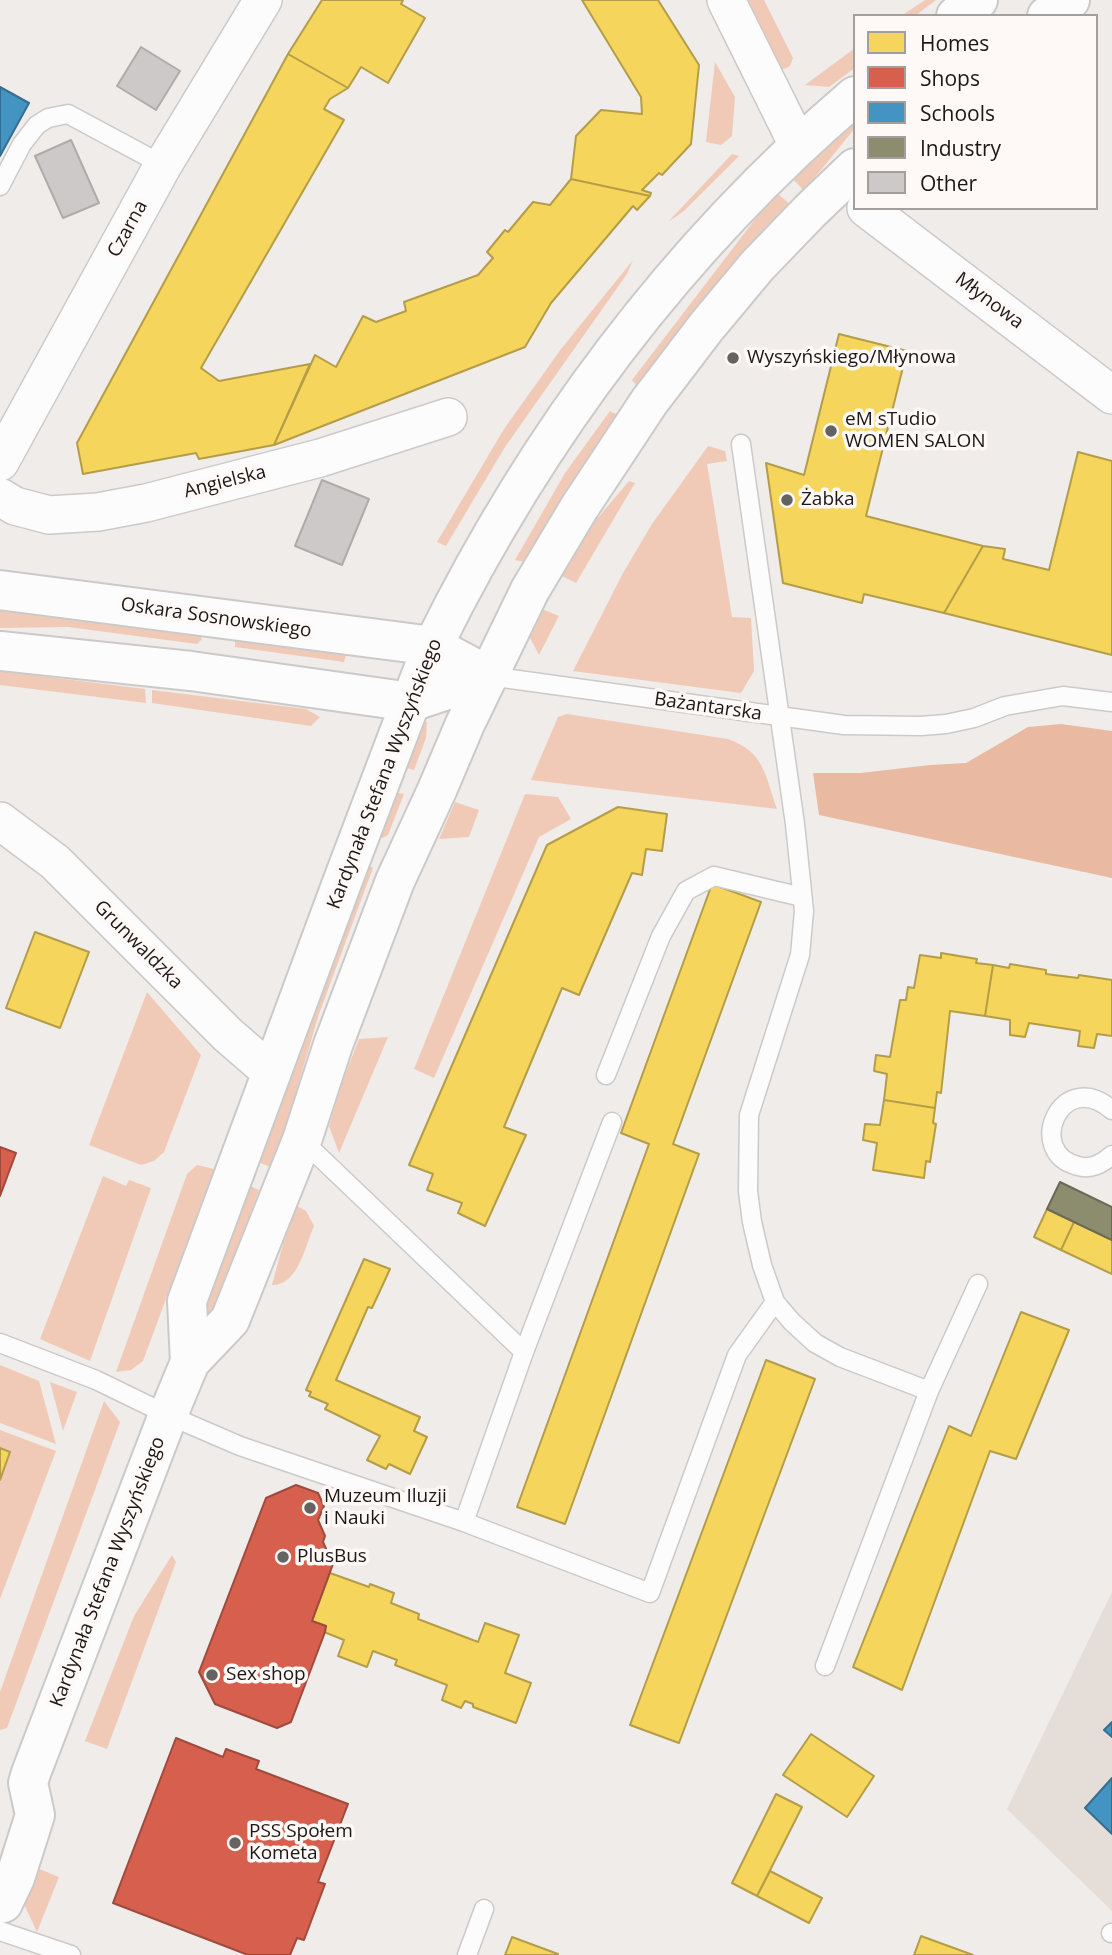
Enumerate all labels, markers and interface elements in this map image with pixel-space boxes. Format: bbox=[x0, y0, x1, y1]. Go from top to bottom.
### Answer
legend bbox=[853, 14, 1098, 210]
text: Homes bbox=[920, 29, 989, 57]
text: Shops bbox=[920, 64, 980, 92]
text: Schools bbox=[920, 99, 995, 127]
text: Industry bbox=[920, 134, 1001, 162]
text: Other bbox=[920, 169, 977, 197]
street label: Czarna bbox=[103, 197, 153, 261]
street label: Młynowa bbox=[950, 268, 1028, 334]
place label: Wyszyńskiego/Młynowa bbox=[747, 347, 956, 369]
marker: Wyszyńskiego/Młynowa bbox=[725, 350, 741, 366]
place label: eM sTudio WOMEN SALON bbox=[845, 409, 986, 453]
marker: eM sTudio WOMEN SALON bbox=[823, 423, 839, 439]
street label: Angielska bbox=[182, 461, 268, 503]
place label: Żabka bbox=[801, 489, 855, 511]
marker: Żabka bbox=[779, 492, 795, 508]
street label: Oskara Sosnowskiego bbox=[119, 593, 313, 643]
street label: Kardynała Stefana Wyszyńskiego bbox=[323, 635, 447, 913]
street label: Bażantarska bbox=[653, 688, 763, 726]
street label: Grunwaldzka bbox=[89, 896, 187, 994]
street label: Kardynała Stefana Wyszyńskiego bbox=[46, 1433, 170, 1711]
place label: Muzeum Iluzji i Nauki bbox=[324, 1486, 447, 1530]
marker: Muzeum Iluzji i Nauki bbox=[302, 1500, 318, 1516]
place label: PlusBus bbox=[297, 1546, 367, 1568]
marker: PlusBus bbox=[275, 1549, 291, 1565]
place label: Sex shop bbox=[226, 1664, 306, 1686]
marker: Sex shop bbox=[204, 1667, 220, 1683]
place label: PSS Społem Kometa bbox=[249, 1821, 353, 1865]
marker: PSS Społem Kometa bbox=[227, 1835, 243, 1851]

